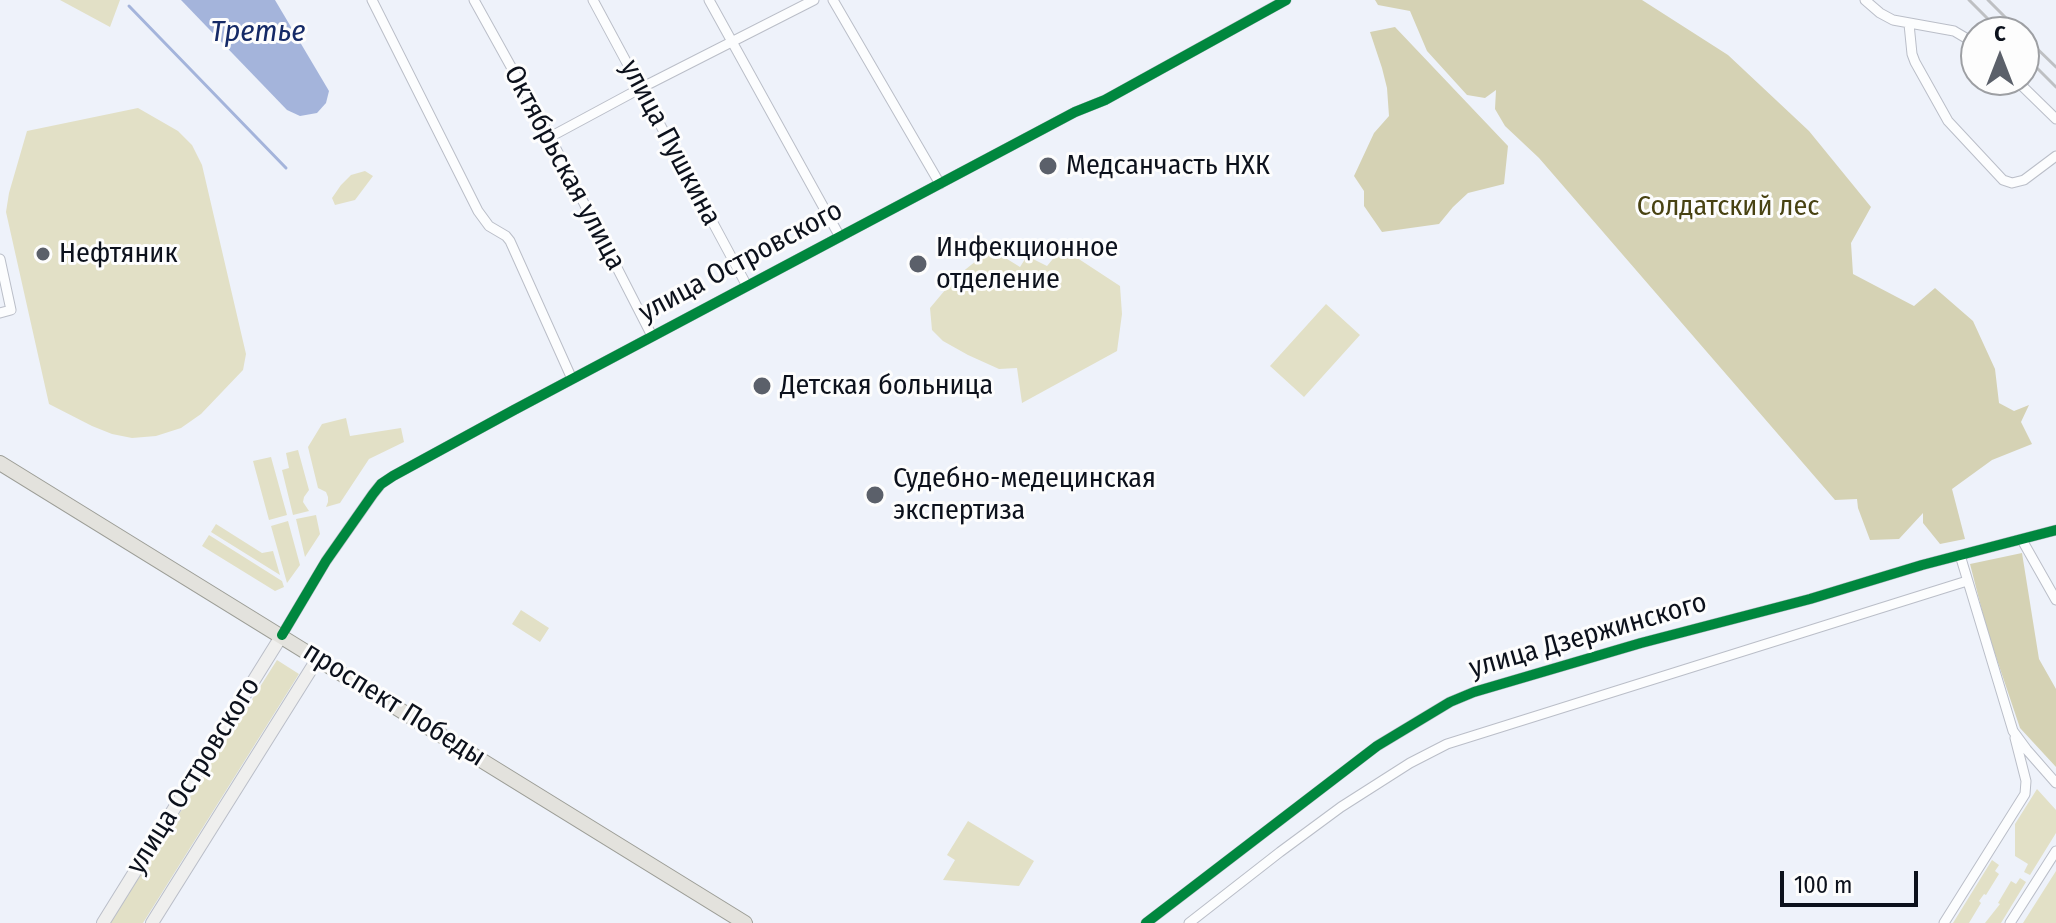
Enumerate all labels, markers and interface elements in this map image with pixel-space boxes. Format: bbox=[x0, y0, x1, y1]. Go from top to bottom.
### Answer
water label: Третье bbox=[211, 15, 305, 51]
north arrow bbox=[1960, 16, 2040, 96]
text: С bbox=[1994, 20, 2006, 47]
street label: улица Пушкина bbox=[612, 54, 728, 232]
street label: Октябрьская улица bbox=[496, 60, 632, 276]
place label: Медсанчасть НХК bbox=[1066, 149, 1270, 183]
marker: Медсанчасть НХК bbox=[1037, 155, 1059, 177]
park label: Солдатский лес bbox=[1637, 190, 1819, 224]
street label: улица Островского bbox=[633, 194, 849, 330]
place label: Инфекционное отделение bbox=[936, 231, 1118, 297]
place label: Нефтяник bbox=[59, 237, 178, 271]
marker: Нефтяник bbox=[34, 245, 52, 263]
marker: Инфекционное отделение bbox=[907, 253, 929, 275]
place label: Детская больница bbox=[780, 369, 993, 403]
marker: Детская больница bbox=[751, 375, 773, 397]
place label: Судебно-медецинская экспертиза bbox=[893, 462, 1156, 528]
marker: Судебно-медецинская экспертиза bbox=[864, 484, 886, 506]
street label: улица Дзержинского bbox=[1465, 586, 1711, 686]
street label: проспект Победы bbox=[297, 635, 491, 775]
street label: улица Островского bbox=[120, 671, 268, 881]
scale bar bbox=[1784, 855, 1922, 905]
text: 100 m bbox=[1794, 871, 1852, 899]

